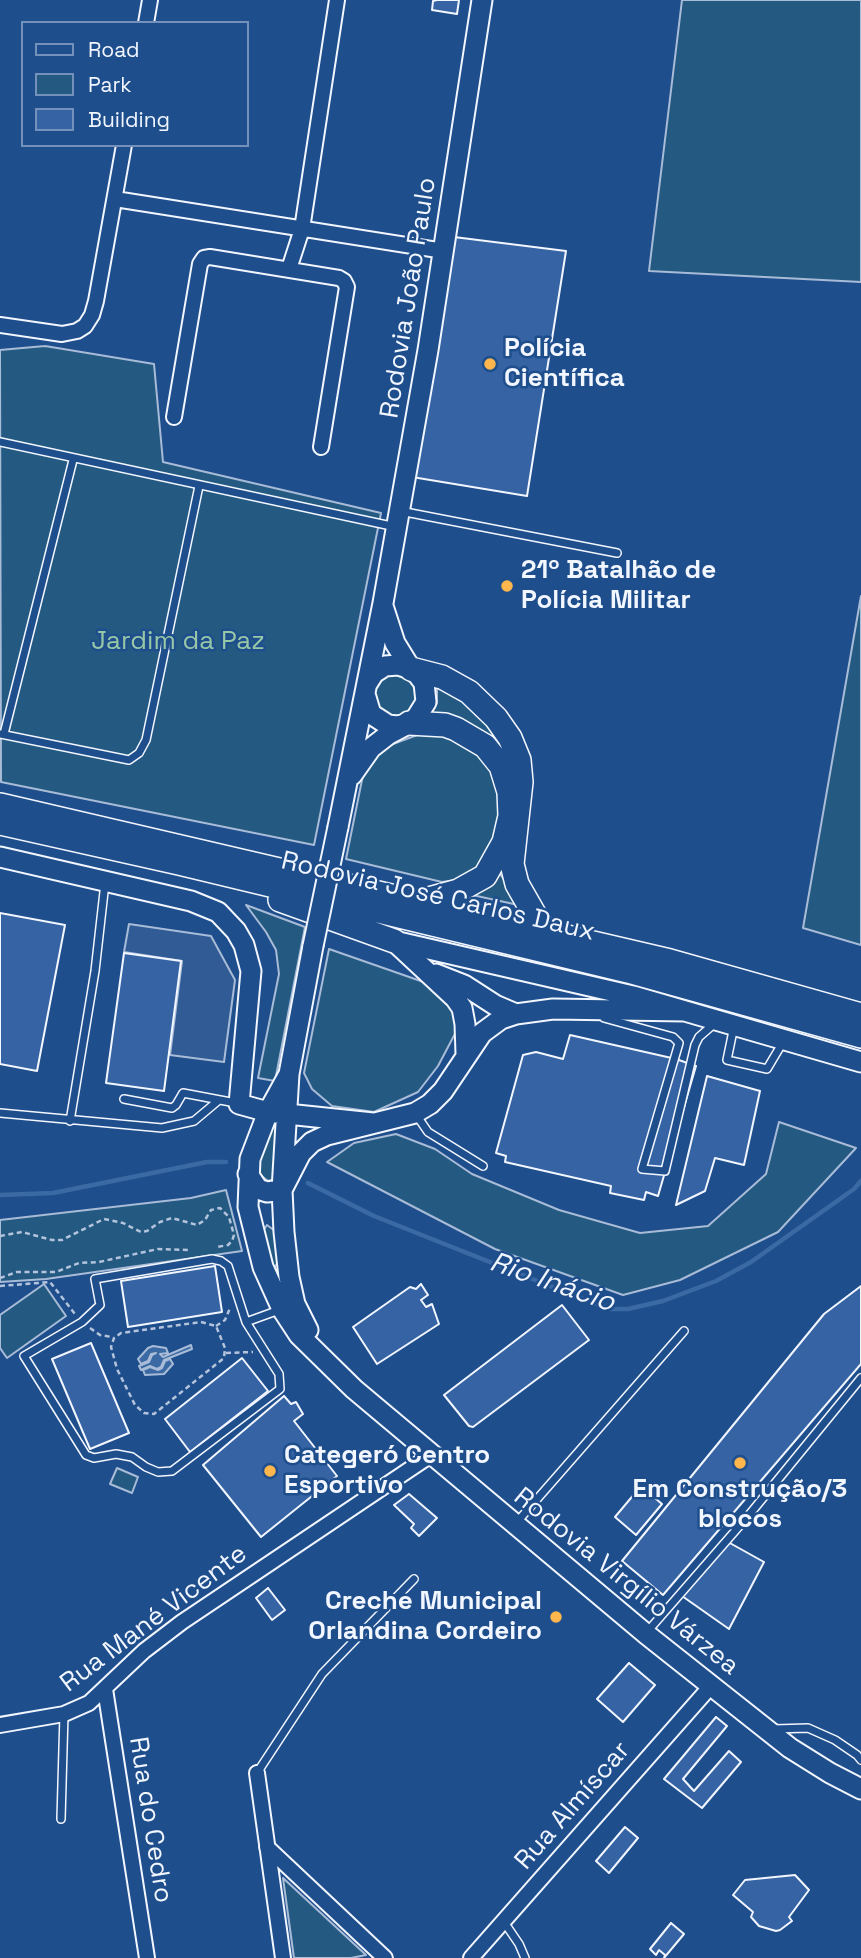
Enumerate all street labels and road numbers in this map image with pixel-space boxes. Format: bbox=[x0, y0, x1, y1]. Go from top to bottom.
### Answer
street label: Rodovia João Paulo bbox=[375, 175, 443, 421]
street label: Rodovia José Carlos Daux bbox=[278, 846, 598, 948]
street label: Rodovia Virgílio Várzea bbox=[507, 1482, 745, 1682]
street label: Rua Mané Vicente bbox=[55, 1539, 253, 1699]
street label: Rua do Cedro bbox=[121, 1735, 179, 1905]
street label: Rua Almíscar bbox=[509, 1736, 637, 1876]

